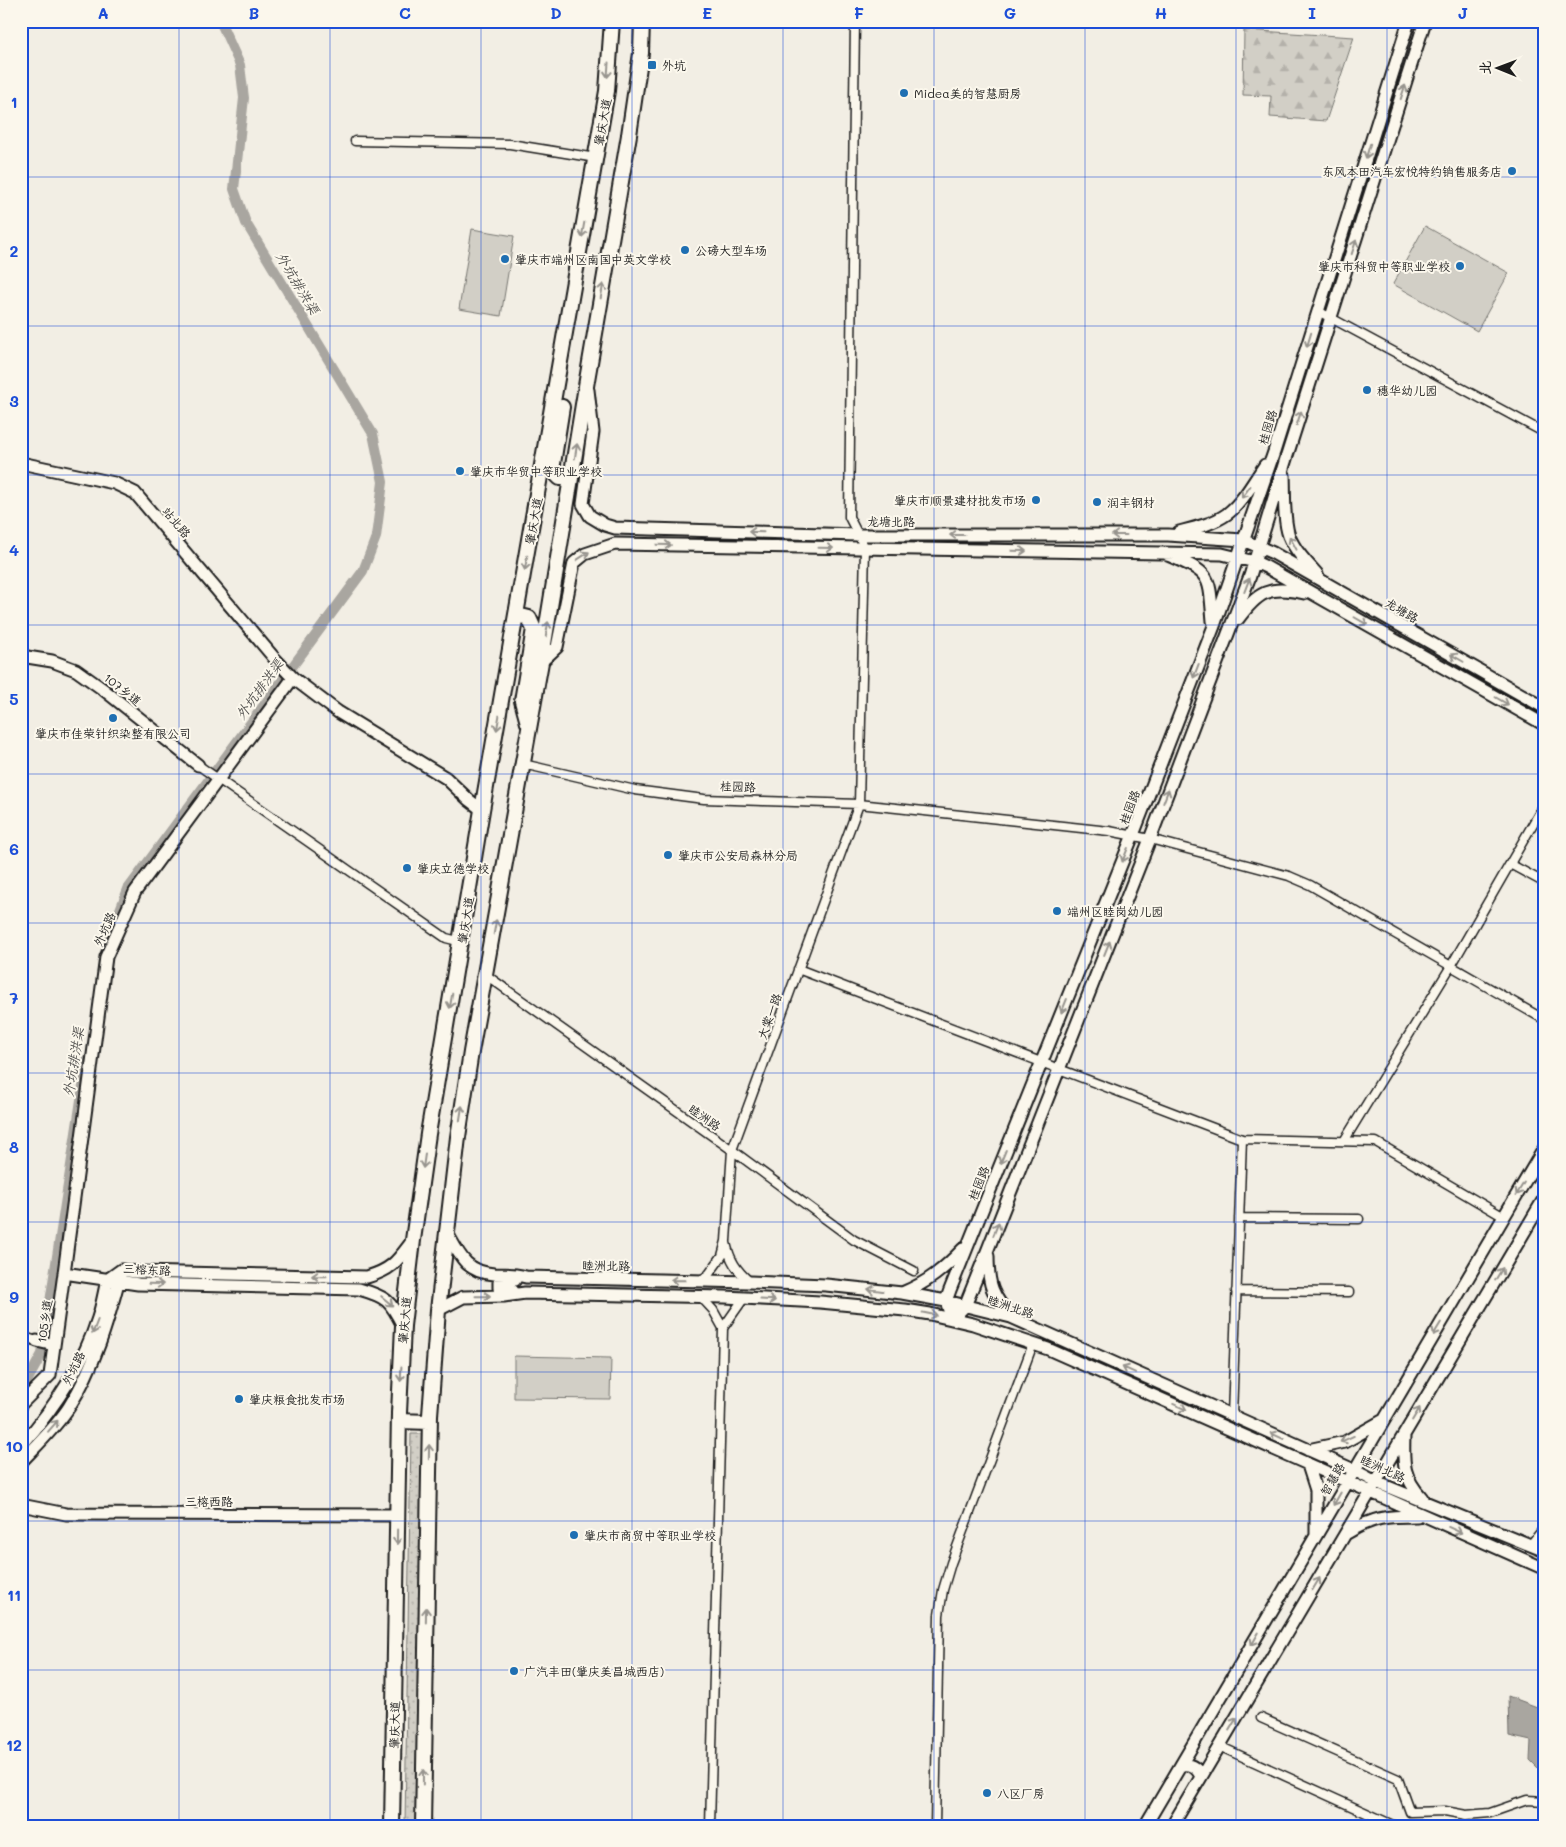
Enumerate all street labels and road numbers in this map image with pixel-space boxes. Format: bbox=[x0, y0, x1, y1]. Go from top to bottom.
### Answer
street label: 肇庆大道 bbox=[590, 97, 614, 147]
street label: 桂园路 bbox=[1254, 407, 1280, 447]
street label: 肇庆大道 bbox=[521, 496, 545, 546]
street label: 站北路 bbox=[159, 503, 195, 541]
street label: 龙塘北路 bbox=[867, 513, 915, 529]
street label: 龙塘路 bbox=[1382, 594, 1422, 626]
street label: 107乡道 bbox=[101, 669, 145, 709]
street label: 桂园路 bbox=[720, 777, 756, 795]
street label: 桂园路 bbox=[1115, 787, 1143, 827]
street label: 肇庆大道 bbox=[453, 895, 477, 945]
street label: 外坑路 bbox=[89, 909, 119, 949]
street label: 大棠一路 bbox=[753, 991, 785, 1041]
street label: 睦洲路 bbox=[686, 1100, 724, 1134]
street label: 桂园路 bbox=[964, 1163, 992, 1203]
street label: 睦洲北路 bbox=[582, 1257, 630, 1273]
street label: 三榕东路 bbox=[123, 1260, 171, 1278]
street label: 睦洲北路 bbox=[986, 1291, 1036, 1321]
street label: 肇庆大道 bbox=[394, 1295, 414, 1345]
street label: 105乡道 bbox=[33, 1298, 55, 1344]
street label: 外坑路 bbox=[58, 1348, 88, 1388]
street label: 睦洲北路 bbox=[1358, 1451, 1408, 1485]
street label: 智慧路 bbox=[1316, 1459, 1348, 1499]
street label: 三榕西路 bbox=[185, 1493, 233, 1509]
street label: 肇庆大道 bbox=[386, 1701, 402, 1749]

